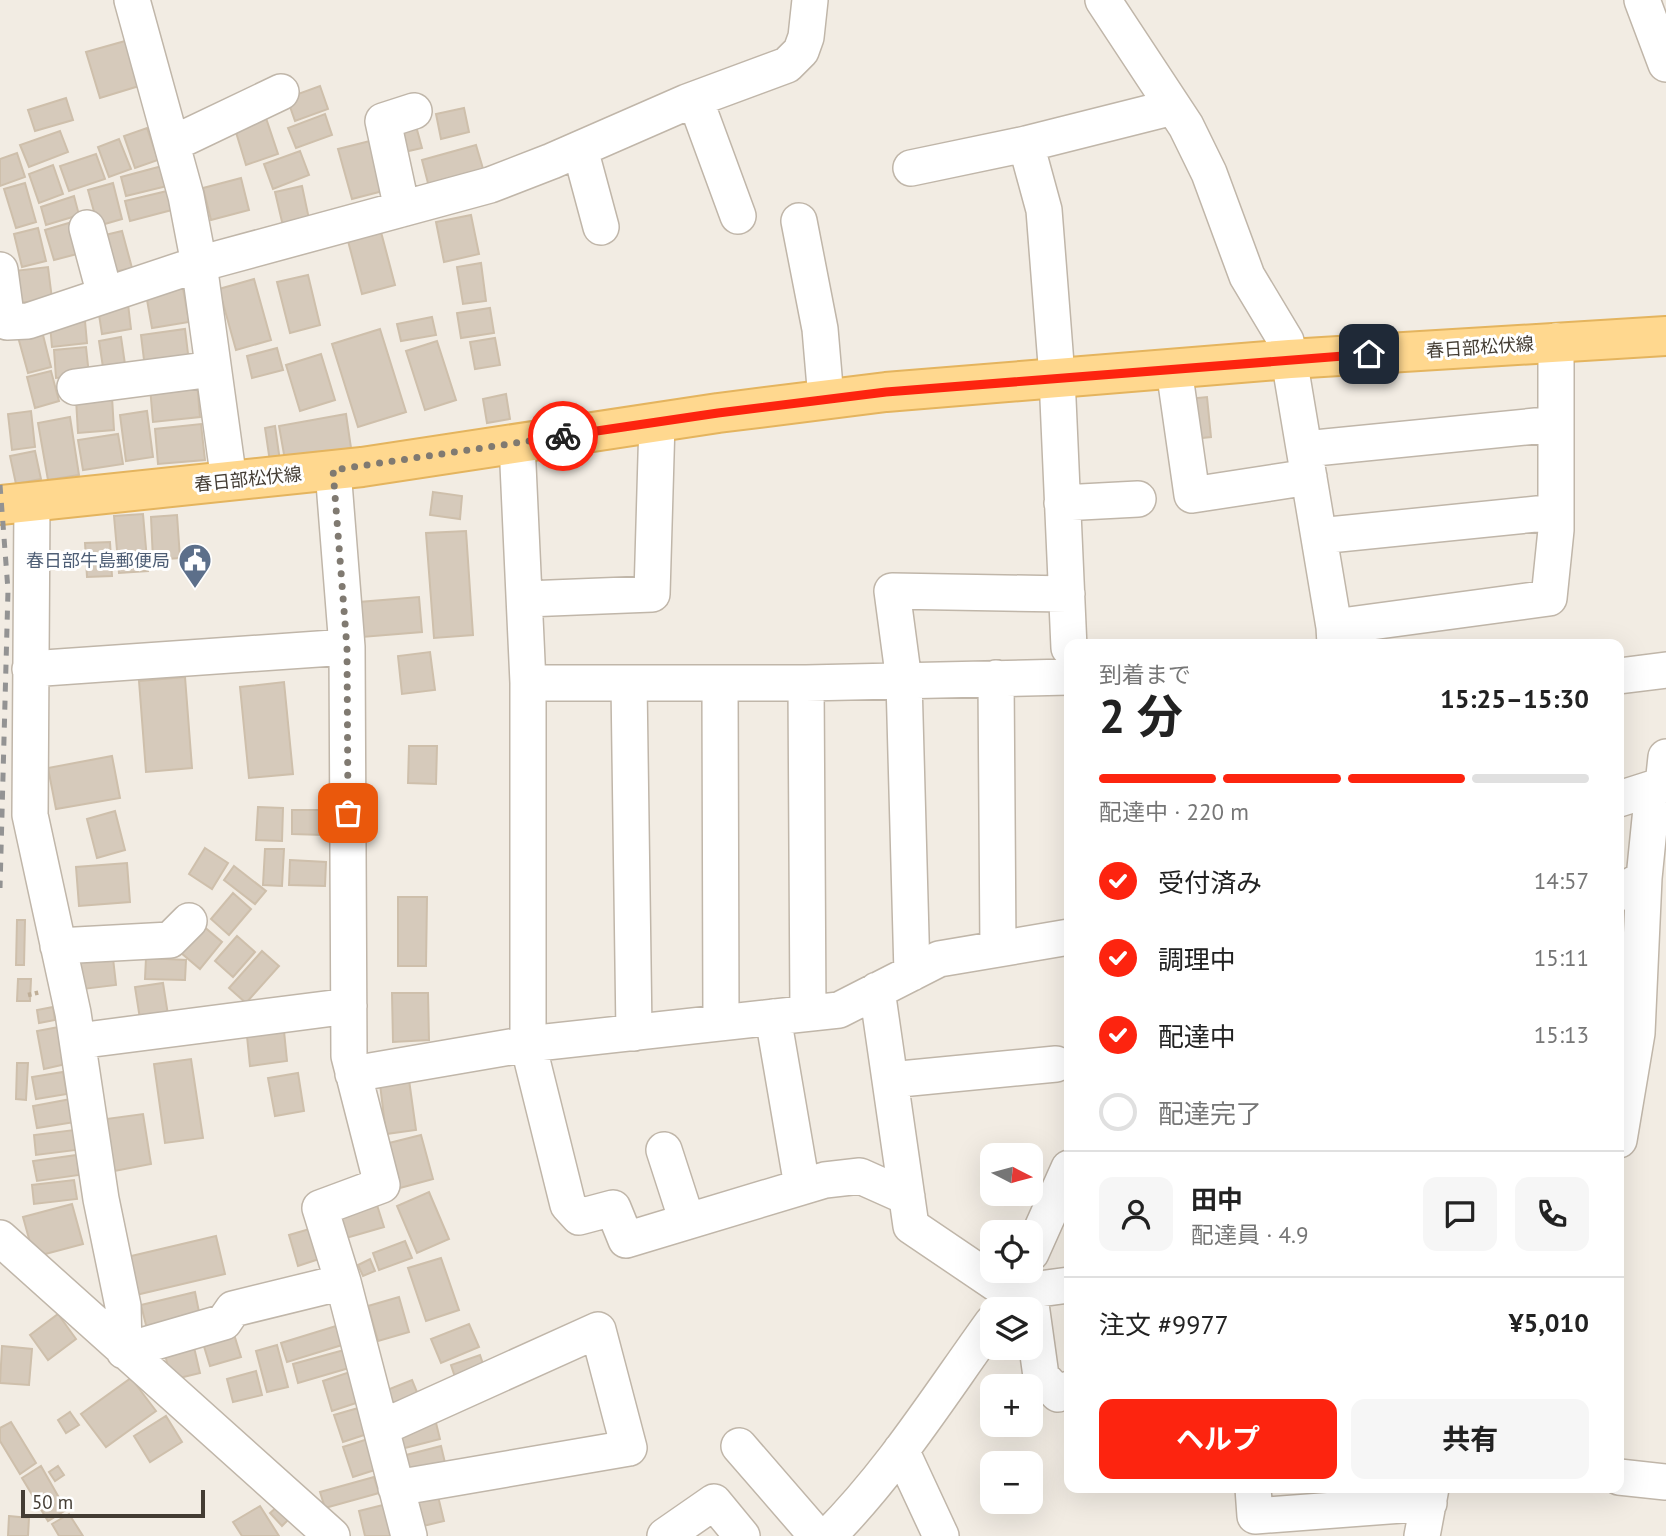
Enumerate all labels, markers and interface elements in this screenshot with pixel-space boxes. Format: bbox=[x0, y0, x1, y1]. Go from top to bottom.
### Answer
pin bbox=[1339, 324, 1399, 384]
street label: 春日部松伏線 bbox=[1425, 332, 1535, 362]
icon: home bbox=[1350, 335, 1388, 373]
courier bbox=[528, 401, 598, 471]
icon: bike bbox=[544, 417, 582, 455]
street label: 春日部松伏線 bbox=[193, 462, 303, 496]
public building icon: 春日部牛島郵便局 bbox=[176, 541, 214, 590]
place label: 春日部牛島郵便局 bbox=[26, 549, 170, 572]
text: 到着まで bbox=[1099, 660, 1191, 689]
text: 15:25–15:30 bbox=[1440, 682, 1589, 715]
text: 2 分 bbox=[1099, 686, 1183, 746]
pin bbox=[318, 783, 378, 843]
icon: bag bbox=[329, 794, 367, 832]
text: 配達中 · 220 m bbox=[1099, 797, 1249, 826]
icon: check bbox=[1099, 862, 1137, 900]
text: 受付済み bbox=[1158, 866, 1262, 899]
text: 14:57 bbox=[1534, 866, 1589, 895]
icon: check bbox=[1099, 939, 1137, 977]
text: 調理中 bbox=[1158, 943, 1236, 976]
text: 15:11 bbox=[1534, 943, 1589, 972]
icon: check bbox=[1099, 1016, 1137, 1054]
text: 配達中 bbox=[1158, 1020, 1236, 1053]
text: 15:13 bbox=[1534, 1020, 1589, 1049]
text: 配達完了 bbox=[1158, 1097, 1262, 1130]
north arrow bbox=[980, 1143, 1043, 1206]
map controls bbox=[980, 1143, 1043, 1514]
button: person bbox=[1099, 1177, 1173, 1251]
button: chat bbox=[1423, 1177, 1497, 1251]
button: phone bbox=[1515, 1177, 1589, 1251]
text: 田中 bbox=[1191, 1183, 1243, 1216]
button: locate bbox=[980, 1220, 1043, 1283]
text: 配達員 · 4.9 bbox=[1191, 1220, 1308, 1249]
button: layers bbox=[980, 1297, 1043, 1360]
text: ¥5,010 bbox=[1509, 1306, 1589, 1339]
text: 注文 #9977 bbox=[1099, 1308, 1229, 1341]
button: + bbox=[980, 1374, 1043, 1437]
button: ヘルプ bbox=[1099, 1399, 1337, 1479]
button: 共有 bbox=[1351, 1399, 1589, 1479]
button: − bbox=[980, 1451, 1043, 1514]
scale bar bbox=[21, 1487, 205, 1519]
text: 50 m bbox=[32, 1490, 73, 1514]

